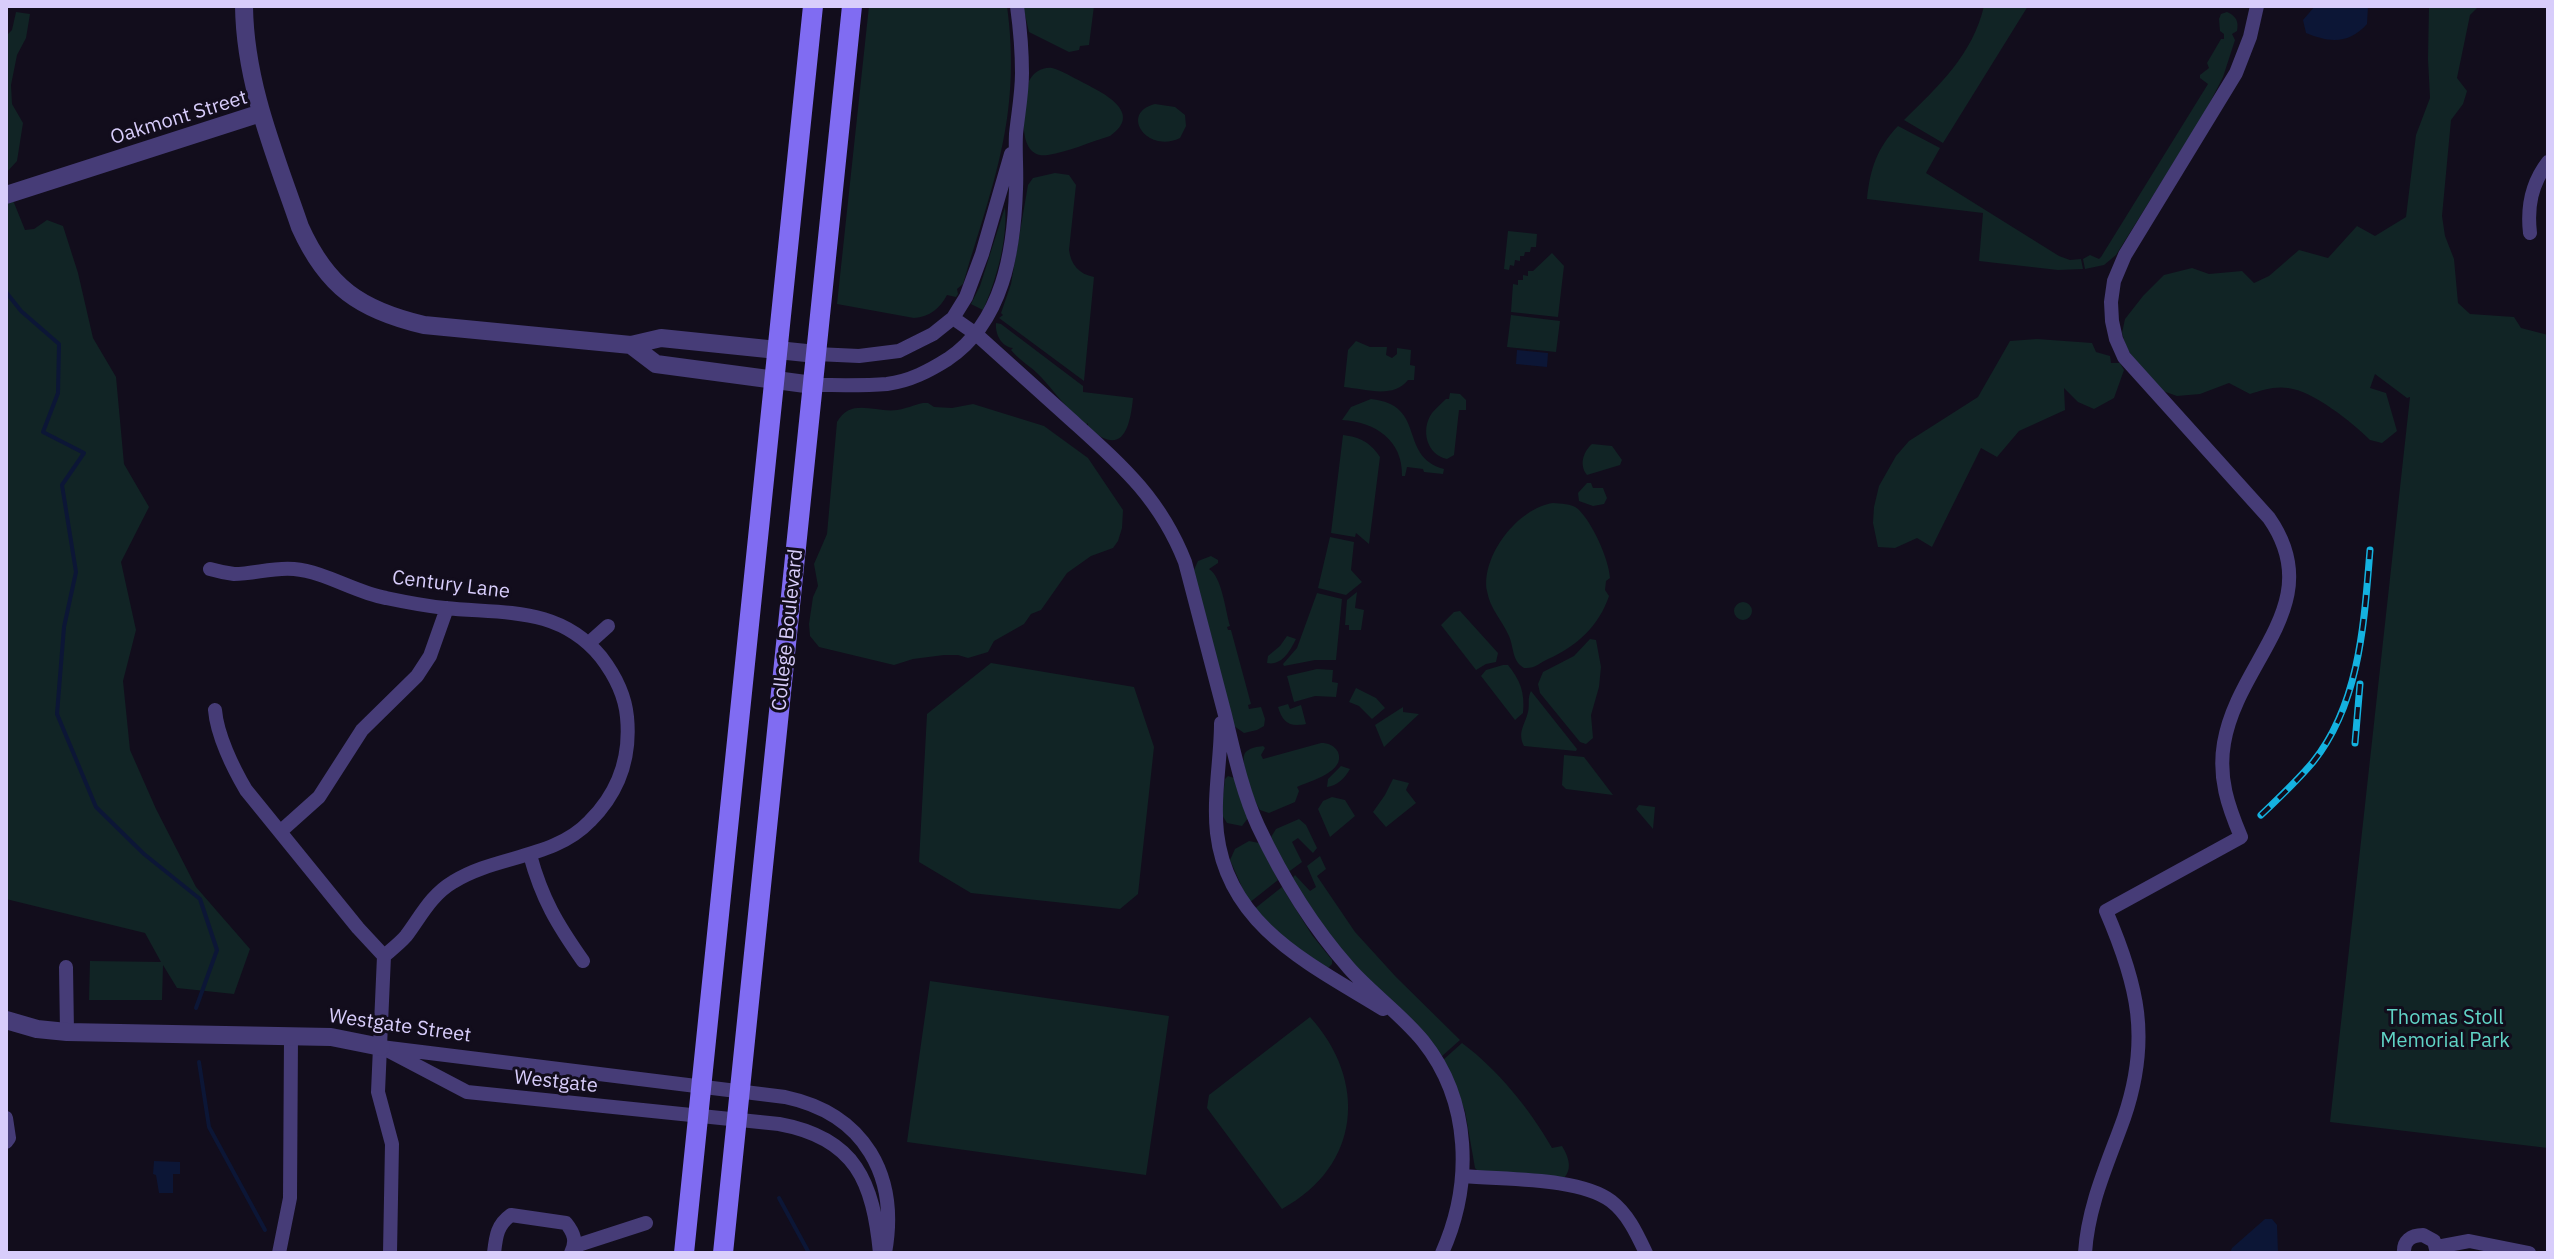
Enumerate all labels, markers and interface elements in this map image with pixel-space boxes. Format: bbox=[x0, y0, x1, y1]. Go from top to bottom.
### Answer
street label: Oakmont Street bbox=[108, 86, 250, 150]
street label: College Boulevard bbox=[768, 548, 808, 712]
street label: Century Lane bbox=[391, 566, 511, 604]
street label: Westgate Street bbox=[327, 1004, 473, 1048]
park label: Thomas Stoll Memorial Park bbox=[2380, 1006, 2510, 1053]
street label: Westgate bbox=[513, 1066, 599, 1098]

